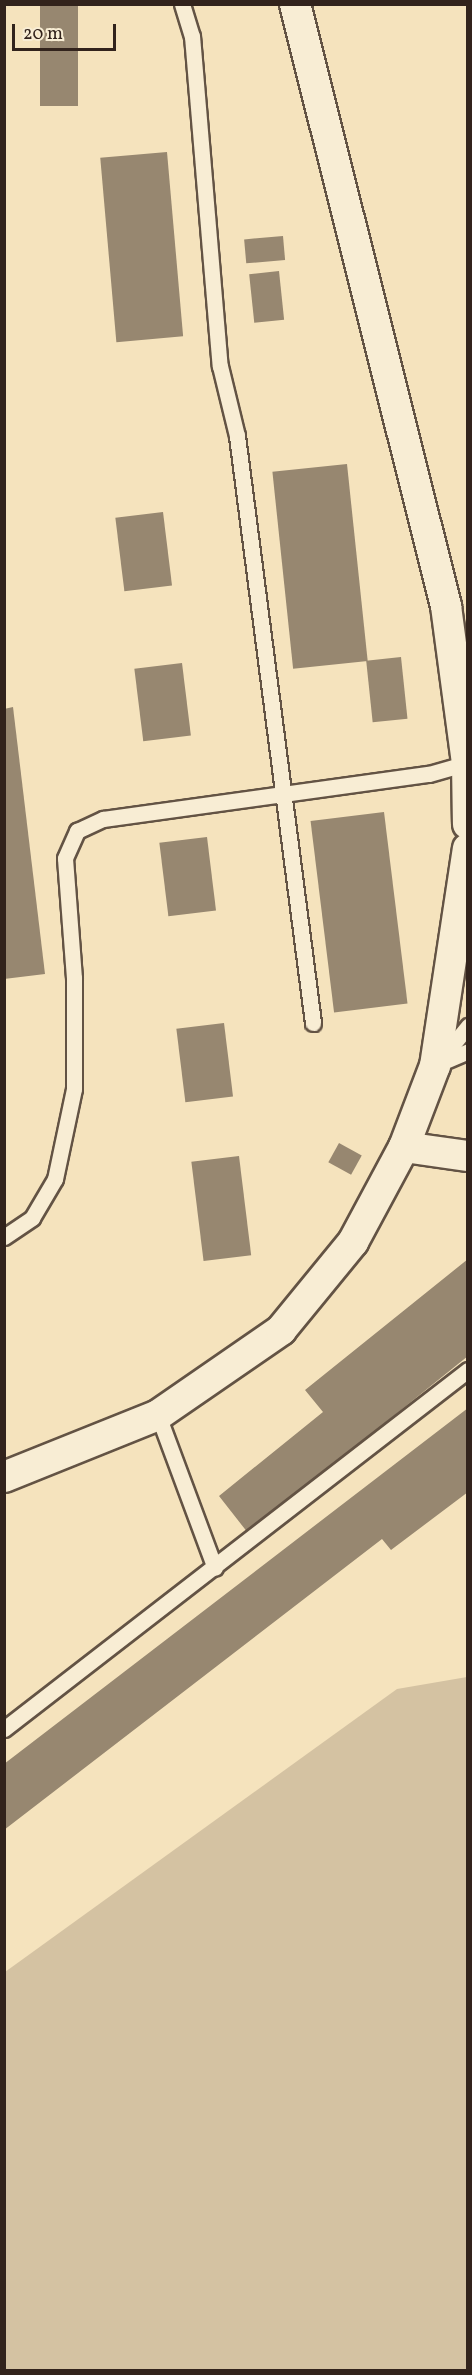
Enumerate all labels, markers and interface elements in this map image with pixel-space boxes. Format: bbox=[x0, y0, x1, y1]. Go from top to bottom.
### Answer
scale bar bbox=[15, 12, 118, 50]
text: 20 m bbox=[23, 22, 63, 47]

